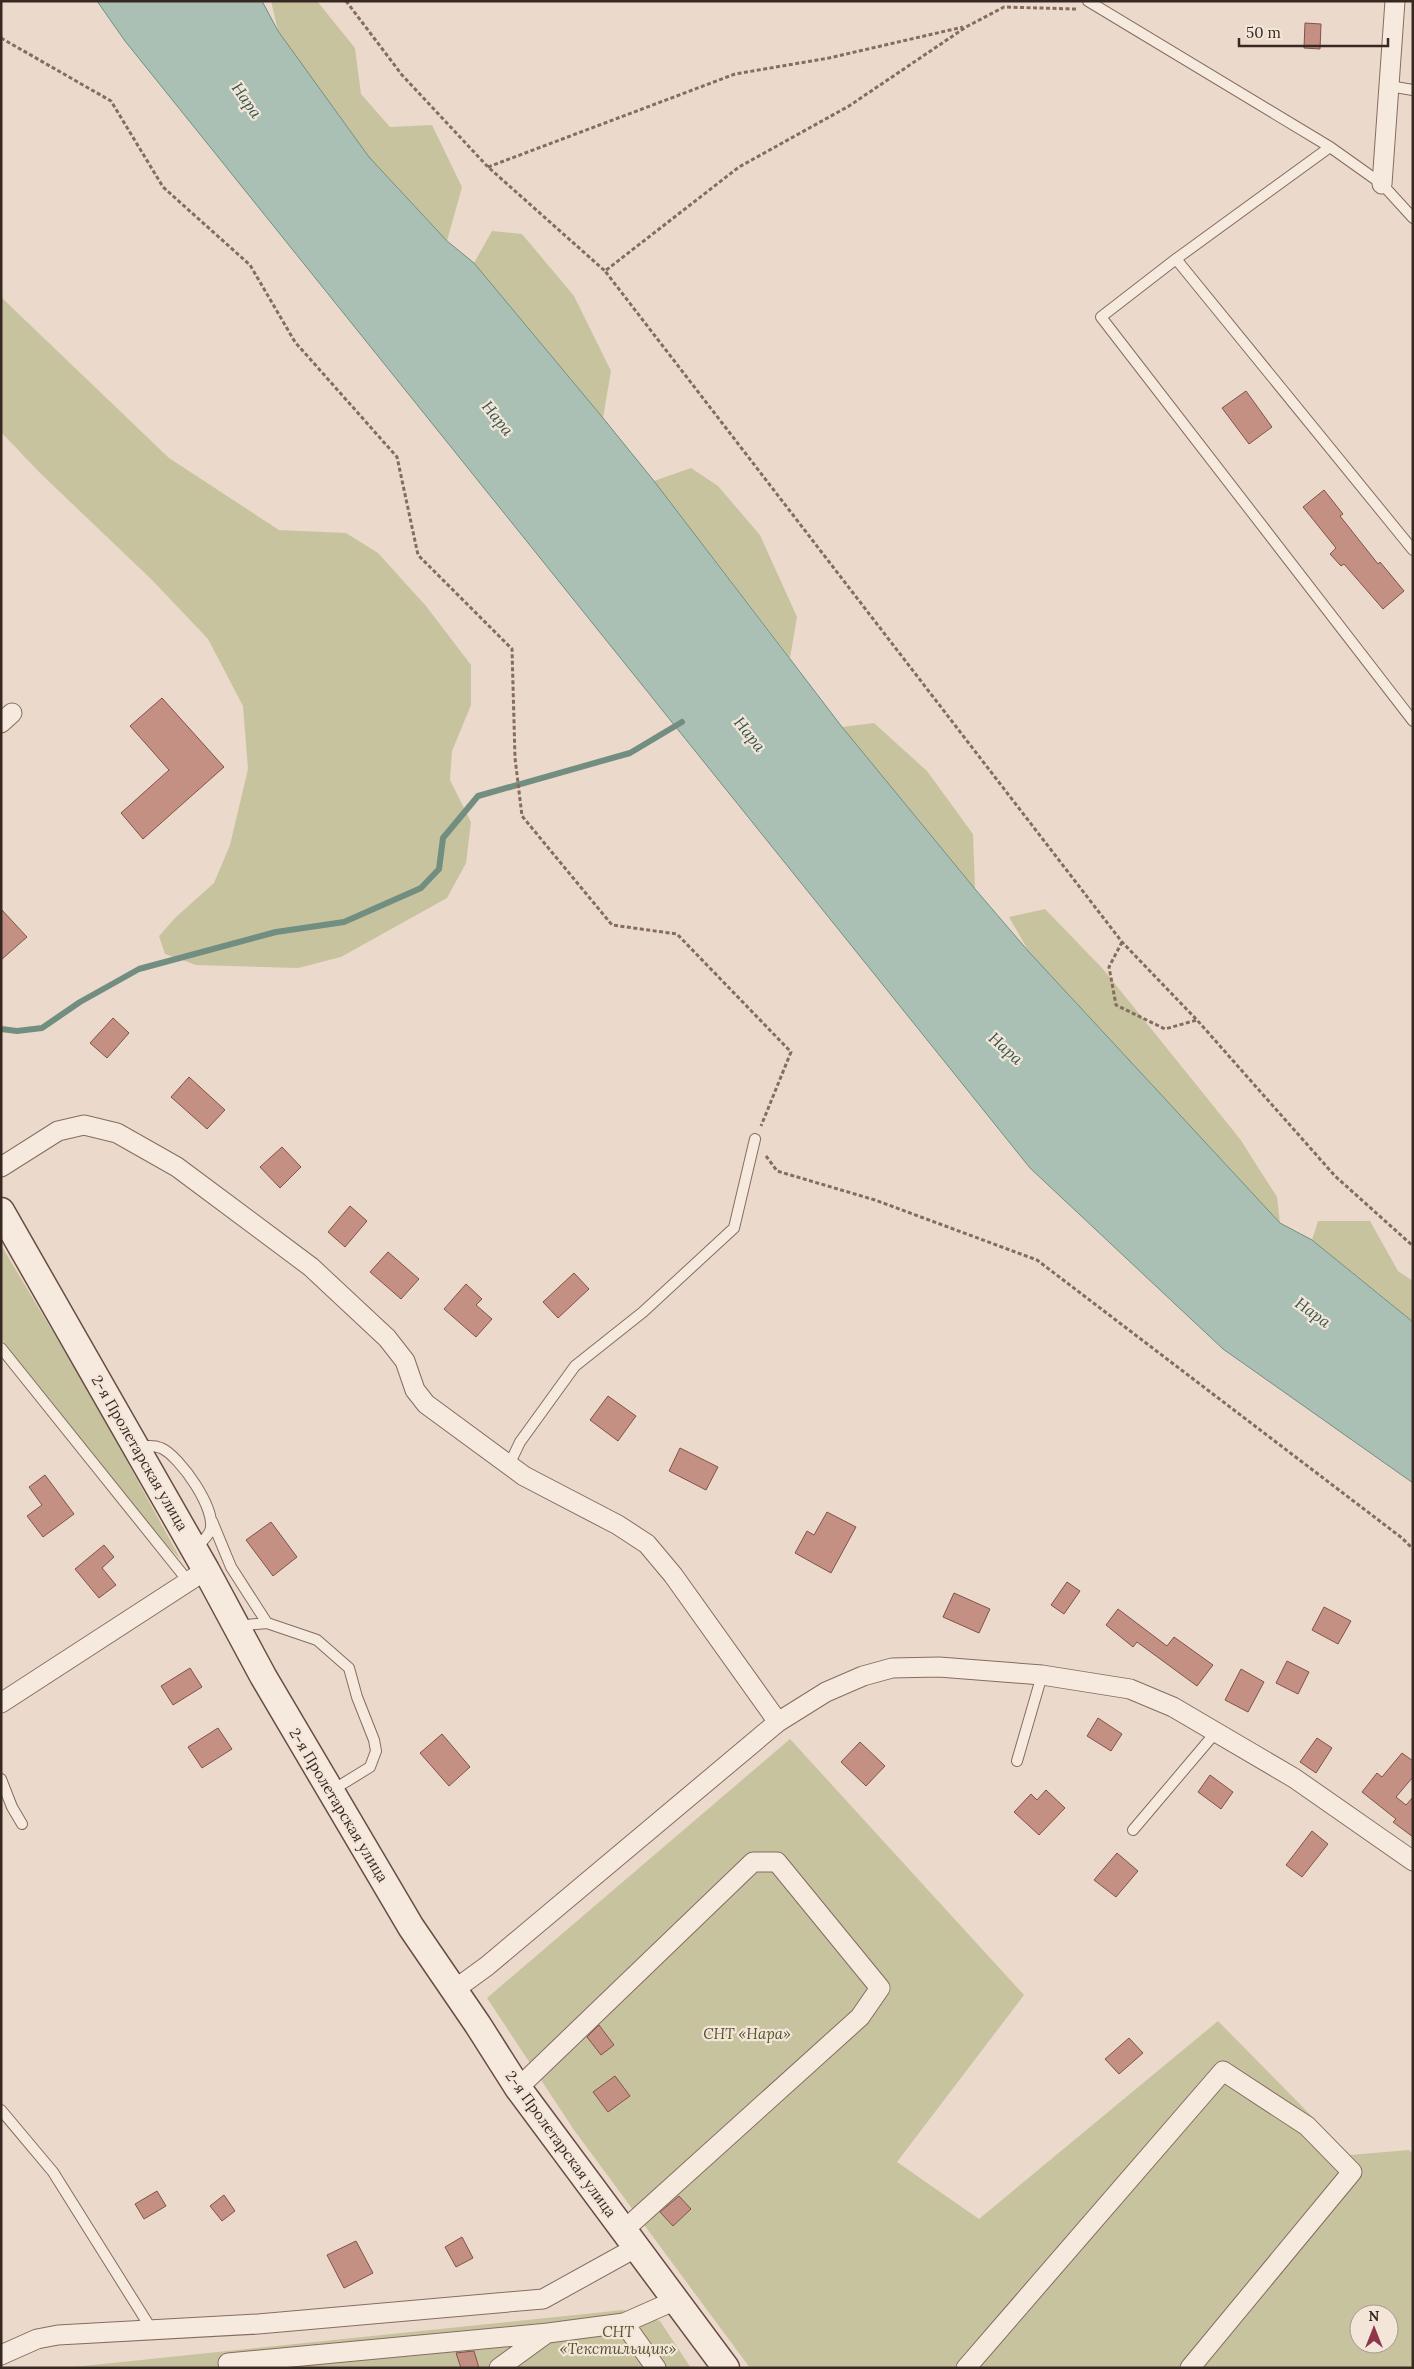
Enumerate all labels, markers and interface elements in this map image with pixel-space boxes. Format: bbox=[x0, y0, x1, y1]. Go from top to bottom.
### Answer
scale bar bbox=[1239, 15, 1388, 47]
text: 50 m bbox=[1246, 23, 1281, 42]
water label: Нара bbox=[228, 78, 267, 122]
water label: Нара bbox=[478, 397, 518, 440]
water label: Нара bbox=[730, 713, 770, 756]
water label: Нара bbox=[985, 1028, 1027, 1069]
water label: Нара bbox=[1291, 1292, 1335, 1332]
street label: 2-я Пролетарская улица bbox=[88, 1372, 192, 1534]
street label: 2-я Пролетарская улица bbox=[285, 1724, 393, 1886]
park label: СНТ «Нара» bbox=[703, 2024, 791, 2043]
street label: 2-я Пролетарская улица bbox=[501, 2067, 621, 2221]
north arrow bbox=[1349, 2304, 1399, 2354]
text: N bbox=[1369, 2307, 1380, 2325]
park label: СНТ «Текстильщик» bbox=[560, 2322, 676, 2358]

